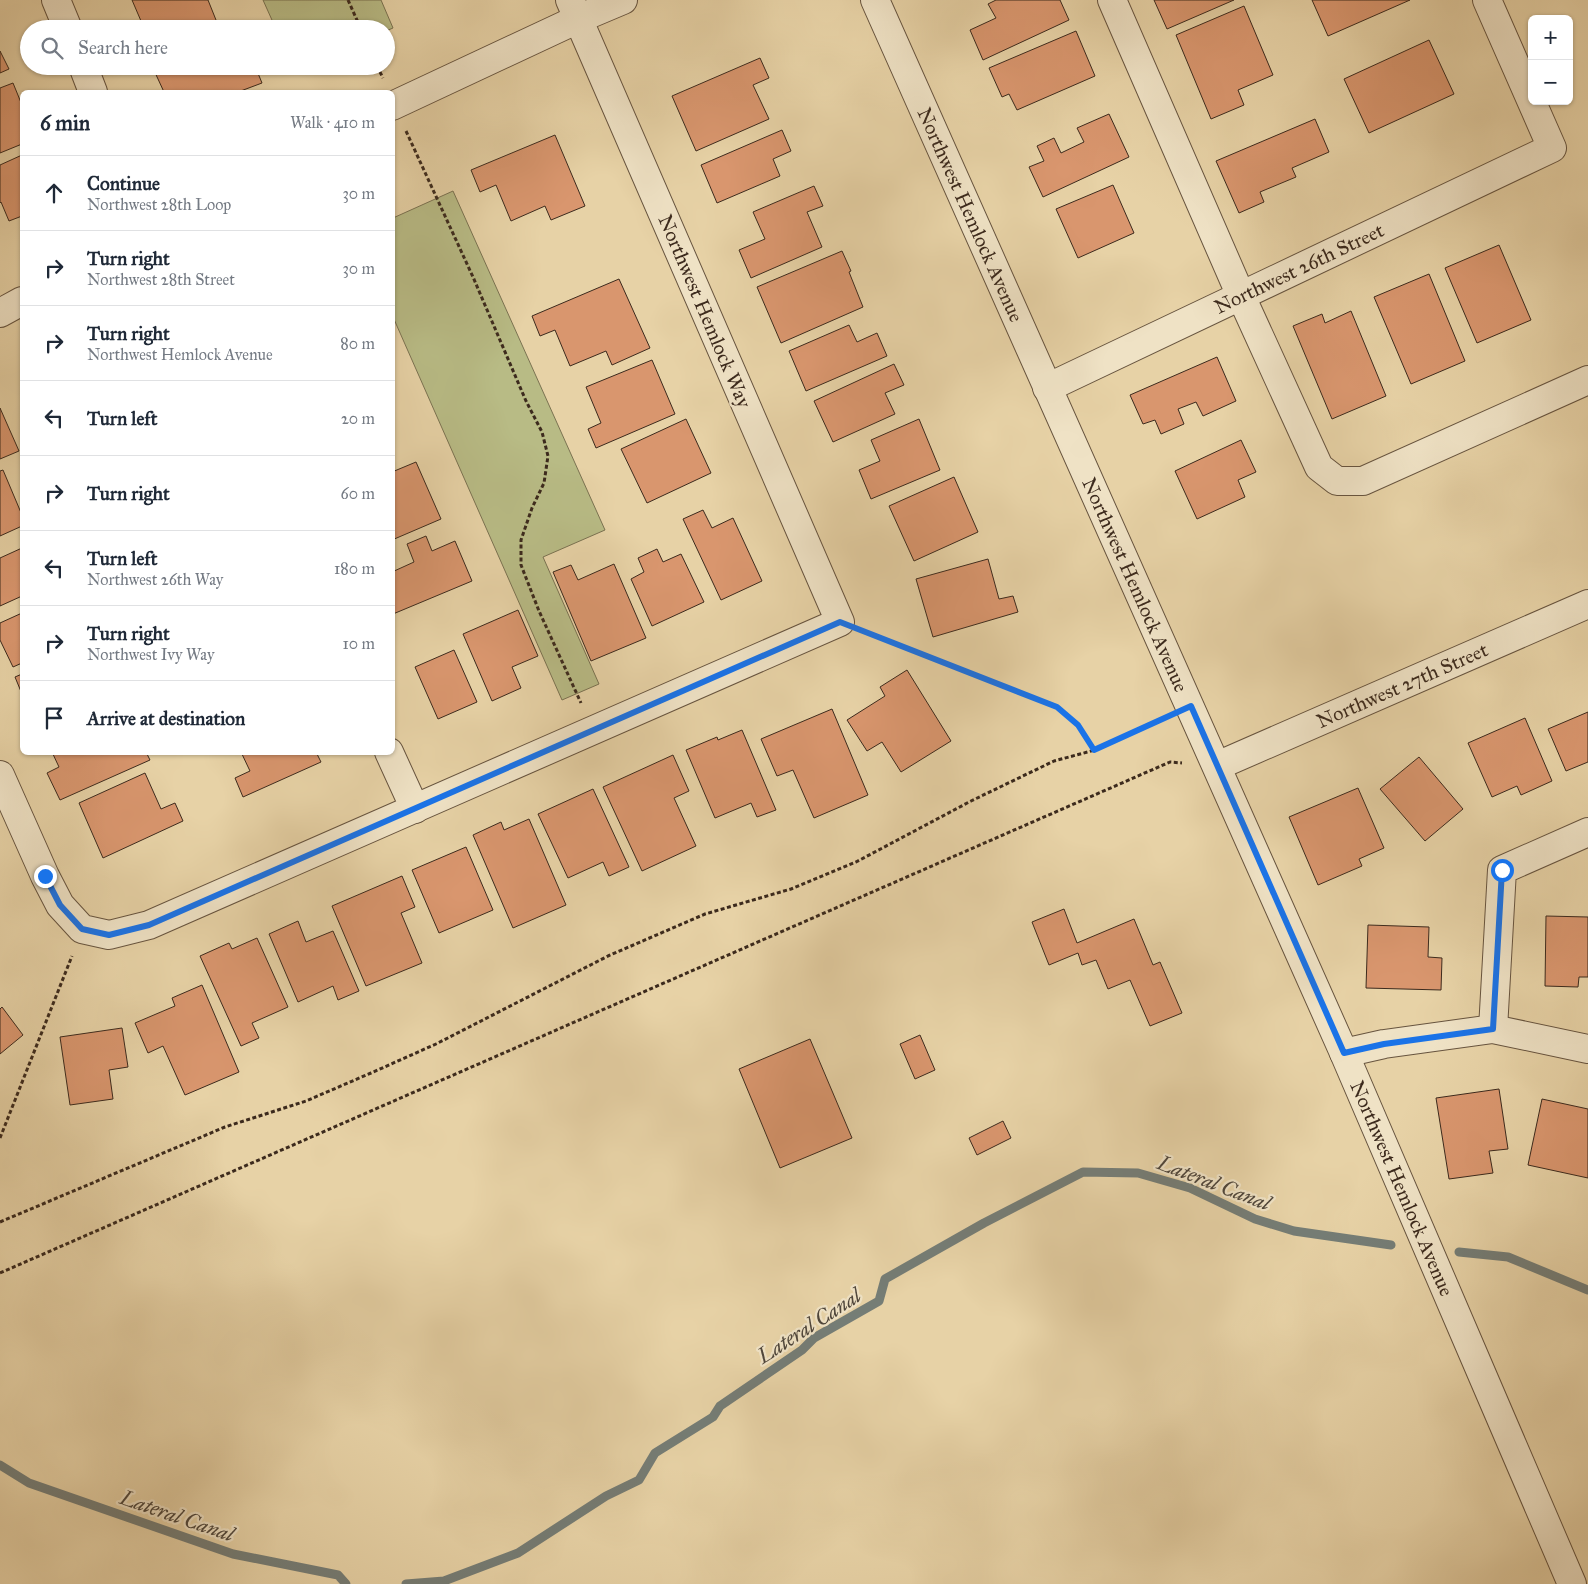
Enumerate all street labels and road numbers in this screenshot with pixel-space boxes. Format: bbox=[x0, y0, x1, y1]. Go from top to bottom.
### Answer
street label: Northwest Hemlock Avenue bbox=[912, 104, 1029, 326]
street label: Northwest Hemlock Way bbox=[653, 211, 757, 412]
street label: Northwest 26th Street bbox=[1210, 218, 1388, 319]
street label: Northwest Hemlock Avenue bbox=[1077, 474, 1194, 696]
street label: Northwest 27th Street bbox=[1313, 637, 1491, 733]
street label: Northwest Hemlock Avenue bbox=[1345, 1077, 1459, 1300]

